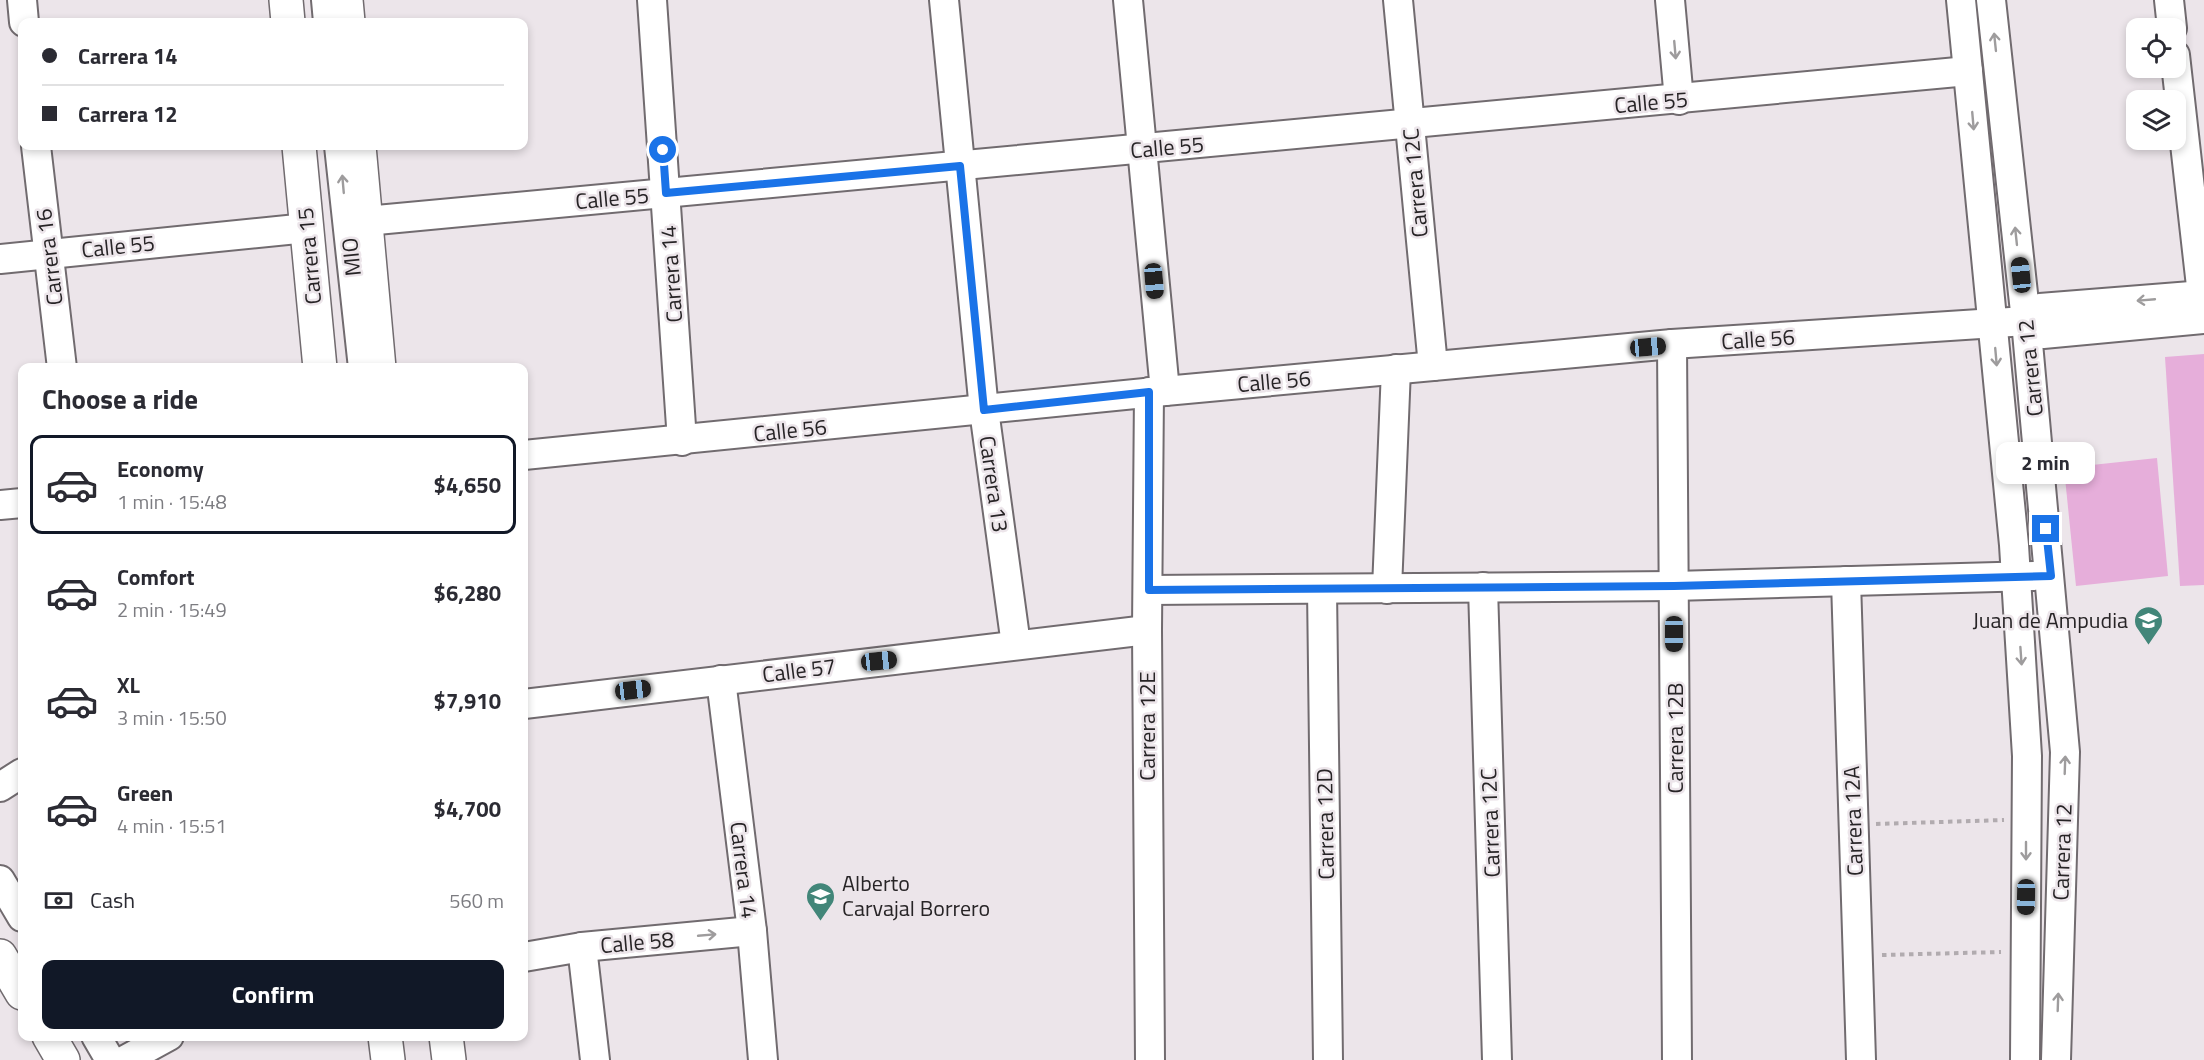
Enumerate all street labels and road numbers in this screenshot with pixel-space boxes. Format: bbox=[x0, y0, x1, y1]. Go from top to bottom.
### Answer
street label: Calle 55 bbox=[1613, 82, 1689, 122]
street label: Calle 55 bbox=[1129, 127, 1205, 167]
street label: Carrera 12C bbox=[1393, 127, 1437, 239]
street label: Calle 55 bbox=[574, 178, 650, 218]
street label: Carrera 15 bbox=[288, 206, 330, 306]
street label: Carrera 16 bbox=[26, 207, 72, 307]
street label: Carrera 14 bbox=[651, 224, 691, 324]
street label: Calle 55 bbox=[80, 225, 156, 267]
street label: MIO bbox=[332, 236, 370, 278]
street label: Carrera 12 bbox=[2008, 318, 2052, 418]
street label: Calle 56 bbox=[1720, 319, 1796, 359]
street label: Calle 56 bbox=[1236, 361, 1312, 401]
street label: Calle 56 bbox=[752, 409, 828, 451]
street label: Carrera 13 bbox=[970, 433, 1018, 535]
street label: Calle 57 bbox=[760, 649, 838, 691]
street label: Carrera 12E bbox=[1130, 671, 1164, 781]
street label: Carrera 12B bbox=[1658, 683, 1692, 793]
street label: Carrera 12A bbox=[1834, 765, 1872, 877]
street label: Carrera 12D bbox=[1307, 768, 1343, 880]
street label: Carrera 12C bbox=[1471, 768, 1509, 878]
street label: Carrera 12 bbox=[2043, 803, 2081, 901]
street label: Carrera 14 bbox=[721, 820, 767, 920]
street label: Calle 58 bbox=[599, 922, 675, 962]

